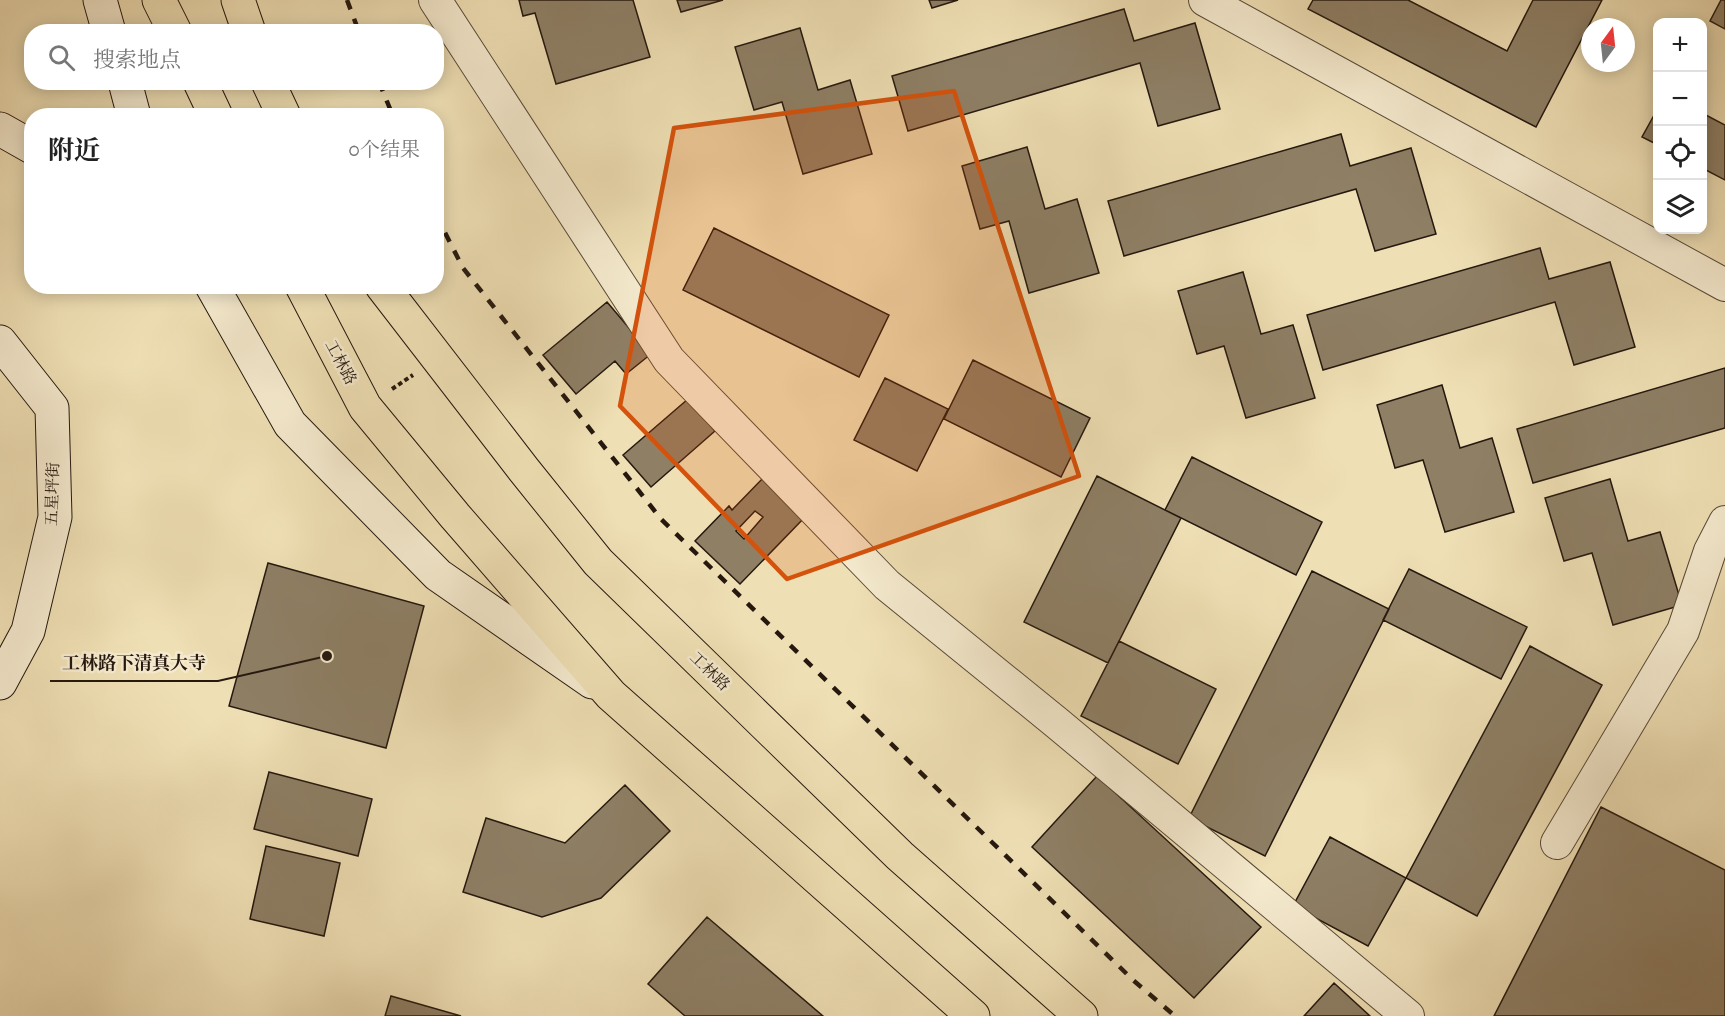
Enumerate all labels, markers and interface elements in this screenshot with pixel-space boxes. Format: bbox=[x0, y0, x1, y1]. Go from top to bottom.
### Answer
north arrow bbox=[1581, 18, 1635, 72]
map controls bbox=[1653, 18, 1707, 234]
button: + bbox=[1653, 18, 1707, 72]
search box bbox=[24, 24, 444, 90]
icon: search bbox=[45, 41, 78, 74]
text: 搜索地点 bbox=[93, 46, 181, 73]
button: − bbox=[1653, 72, 1707, 126]
button: locate bbox=[1653, 126, 1707, 180]
text: 附近 bbox=[48, 134, 100, 166]
text: 0个结果 bbox=[348, 137, 420, 161]
button: layers bbox=[1653, 180, 1707, 234]
street label: 工林路 bbox=[321, 336, 361, 388]
street label: 五星坪街 bbox=[41, 462, 63, 526]
callout: 工林路下清真大寺 bbox=[50, 645, 218, 681]
street label: 工林路 bbox=[686, 647, 734, 695]
text: 工林路下清真大寺 bbox=[62, 652, 206, 674]

